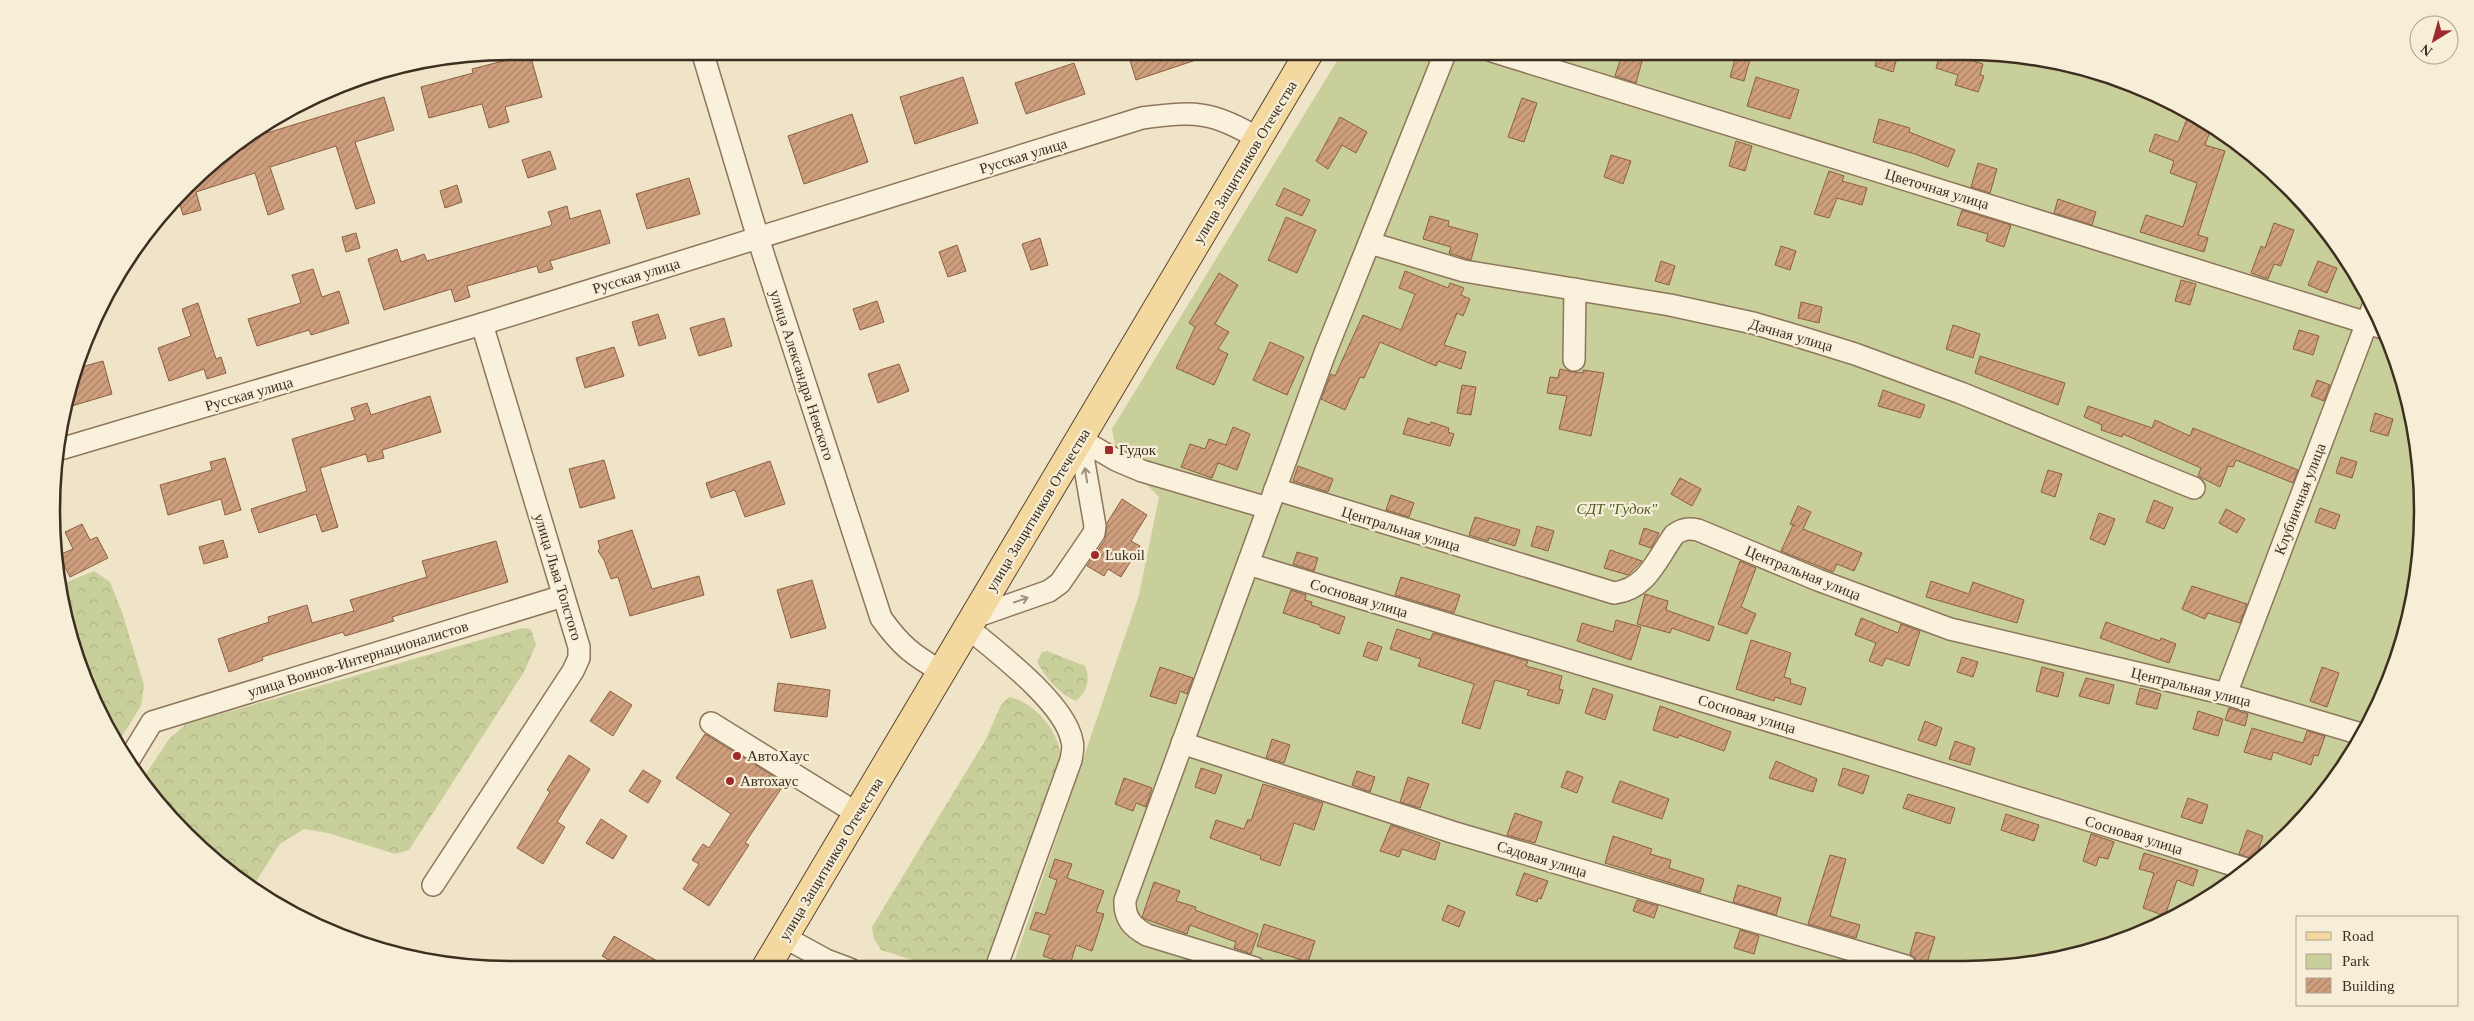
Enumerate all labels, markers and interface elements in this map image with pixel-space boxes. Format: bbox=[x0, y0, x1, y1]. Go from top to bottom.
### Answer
north arrow bbox=[2409, 15, 2459, 65]
text: N bbox=[2418, 41, 2435, 59]
street label: улица Защитников Отечества bbox=[1190, 77, 1300, 246]
street label: Русская улица bbox=[977, 135, 1069, 177]
street label: Цветочная улица bbox=[1883, 166, 1991, 213]
street label: Русская улица bbox=[590, 255, 682, 297]
street label: улица Александра Невского bbox=[767, 288, 837, 462]
street label: Дачная улица bbox=[1747, 315, 1835, 355]
street label: Русская улица bbox=[203, 374, 295, 414]
street label: улица Защитников Отечества bbox=[983, 425, 1093, 594]
street label: Клубничная улица bbox=[2271, 441, 2329, 557]
place label: Гудок bbox=[1119, 442, 1157, 458]
marker: Гудок bbox=[1103, 444, 1115, 456]
one-way arrow bbox=[1081, 468, 1091, 484]
park label: СДТ "Гудок" bbox=[1577, 501, 1658, 517]
street label: Центральная улица bbox=[1340, 503, 1463, 555]
street label: улица Льва Толстого bbox=[531, 512, 585, 642]
street label: Центральная улица bbox=[1743, 542, 1863, 604]
place label: Lukoil bbox=[1105, 547, 1145, 563]
marker: Lukoil bbox=[1089, 549, 1101, 561]
street label: Сосновая улица bbox=[1308, 576, 1410, 621]
one-way arrow bbox=[1012, 595, 1028, 605]
street label: улица Воинов-Интернационалистов bbox=[246, 618, 470, 700]
street label: Центральная улица bbox=[2129, 664, 2253, 710]
street label: Сосновая улица bbox=[1696, 692, 1798, 737]
place label: АвтоХаус bbox=[747, 748, 810, 764]
marker: АвтоХаус bbox=[731, 750, 743, 762]
place label: Автохаус bbox=[740, 773, 799, 789]
street label: улица Защитников Отечества bbox=[776, 774, 886, 943]
marker: Автохаус bbox=[724, 775, 736, 787]
street label: Сосновая улица bbox=[2083, 813, 2185, 858]
street label: Садовая улица bbox=[1495, 838, 1589, 880]
legend bbox=[2296, 916, 2459, 1006]
text: Road bbox=[2342, 928, 2374, 944]
text: Park bbox=[2342, 953, 2370, 969]
text: Building bbox=[2342, 978, 2395, 994]

